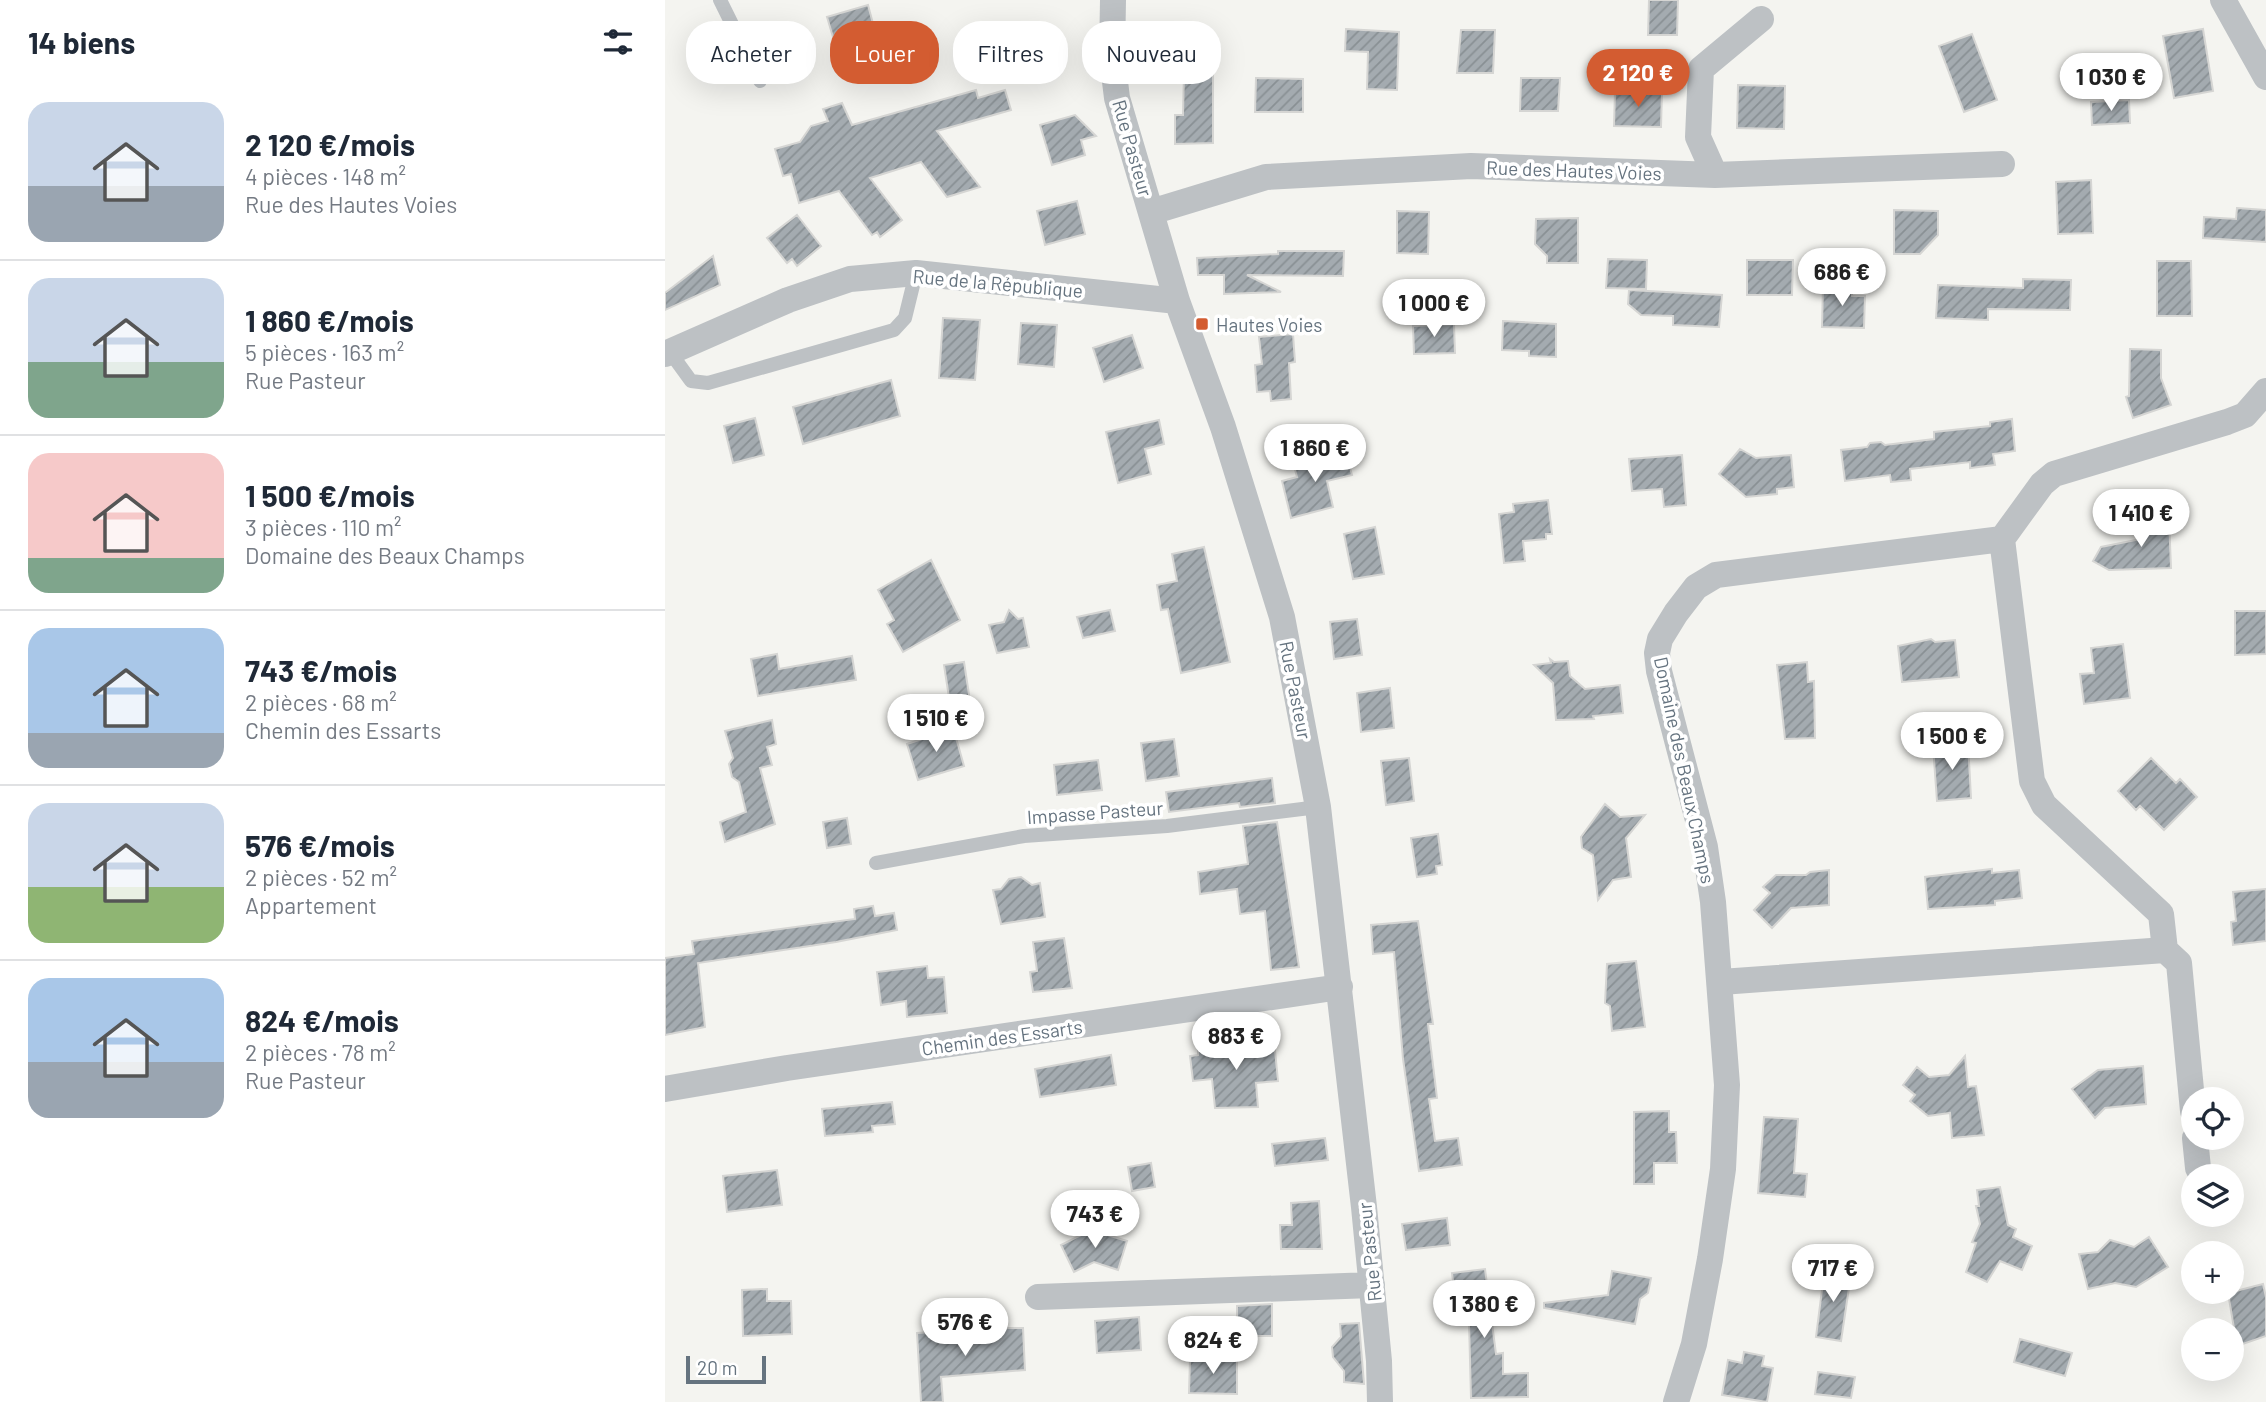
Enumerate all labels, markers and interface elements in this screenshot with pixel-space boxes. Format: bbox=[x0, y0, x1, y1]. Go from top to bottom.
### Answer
chip: Acheter bbox=[686, 21, 816, 84]
chip: Louer bbox=[830, 21, 939, 84]
chip: Filtres bbox=[953, 21, 1068, 84]
chip: Nouveau bbox=[1082, 21, 1221, 84]
icon: filters bbox=[599, 23, 637, 61]
text: 14 biens bbox=[28, 24, 135, 60]
pin: 2 120 € bbox=[1573, 50, 1703, 109]
pin: 1 030 € bbox=[2046, 54, 2176, 113]
text: 2 120 € bbox=[1603, 58, 1673, 86]
text: 1 030 € bbox=[2076, 62, 2146, 90]
street label: Rue Pasteur bbox=[1108, 97, 1158, 199]
text: 2 120 €/mois bbox=[245, 126, 415, 162]
icon: home bbox=[84, 130, 168, 214]
street label: Rue des Hautes Voies bbox=[1486, 155, 1662, 185]
text: 4 pièces · 148 m² bbox=[245, 162, 406, 190]
text: Rue des Hautes Voies bbox=[245, 190, 457, 218]
pin: 686 € bbox=[1793, 248, 1891, 308]
text: 686 € bbox=[1814, 257, 1870, 285]
street label: Rue de la République bbox=[912, 264, 1084, 302]
pin: 1 000 € bbox=[1369, 280, 1499, 339]
text: 1 000 € bbox=[1398, 288, 1470, 316]
text: 1 860 €/mois bbox=[245, 302, 414, 338]
icon: home bbox=[84, 306, 168, 390]
place label: Hautes Voies bbox=[1216, 313, 1322, 336]
marker: Hautes Voies bbox=[1194, 316, 1210, 332]
text: 5 pièces · 163 m² bbox=[245, 338, 404, 366]
text: Rue Pasteur bbox=[245, 366, 366, 394]
pin: 1 860 € bbox=[1250, 424, 1380, 484]
text: 1 860 € bbox=[1280, 433, 1350, 461]
text: 1 500 €/mois bbox=[245, 477, 415, 513]
icon: home bbox=[84, 481, 168, 565]
pin: 1 410 € bbox=[2076, 490, 2206, 549]
text: 1 410 € bbox=[2109, 498, 2173, 526]
text: 3 pièces · 110 m² bbox=[245, 513, 402, 541]
text: Domaine des Beaux Champs bbox=[245, 541, 525, 569]
street label: Rue Pasteur bbox=[1275, 639, 1317, 741]
text: 743 €/mois bbox=[245, 652, 397, 688]
street label: Domaine des Beaux Champs bbox=[1650, 655, 1720, 885]
icon: home bbox=[84, 656, 168, 740]
text: 2 pièces · 68 m² bbox=[245, 688, 397, 716]
pin: 1 510 € bbox=[871, 694, 1001, 754]
text: 1 510 € bbox=[903, 703, 969, 731]
pin: 1 500 € bbox=[1887, 712, 2017, 772]
text: Chemin des Essarts bbox=[245, 716, 441, 744]
text: 1 500 € bbox=[1917, 721, 1987, 749]
street label: Impasse Pasteur bbox=[1026, 796, 1164, 828]
text: 576 €/mois bbox=[245, 827, 395, 863]
icon: home bbox=[84, 831, 168, 915]
text: 2 pièces · 52 m² bbox=[245, 863, 397, 891]
text: Appartement bbox=[245, 891, 377, 919]
text: 824 €/mois bbox=[245, 1002, 399, 1038]
icon: home bbox=[84, 1006, 168, 1090]
pin: 883 € bbox=[1187, 1012, 1285, 1072]
street label: Chemin des Essarts bbox=[920, 1014, 1084, 1060]
text: 883 € bbox=[1208, 1021, 1264, 1049]
text: 2 pièces · 78 m² bbox=[245, 1038, 396, 1066]
text: Rue Pasteur bbox=[245, 1066, 366, 1094]
map controls bbox=[2181, 1087, 2244, 1381]
button: locate bbox=[2181, 1087, 2244, 1150]
button: layers bbox=[2181, 1164, 2244, 1227]
pin: 743 € bbox=[1046, 1190, 1144, 1250]
text: 743 € bbox=[1067, 1199, 1123, 1227]
street label: Rue Pasteur bbox=[1352, 1201, 1386, 1303]
button: + bbox=[2181, 1241, 2244, 1304]
pin: 717 € bbox=[1784, 1244, 1882, 1304]
text: 717 € bbox=[1808, 1253, 1858, 1281]
pin: 1 380 € bbox=[1419, 1280, 1549, 1340]
text: 1 380 € bbox=[1449, 1289, 1519, 1317]
pin: 576 € bbox=[916, 1298, 1014, 1358]
text: 576 € bbox=[937, 1307, 993, 1335]
pin: 824 € bbox=[1164, 1316, 1262, 1376]
button: − bbox=[2181, 1318, 2244, 1381]
text: 824 € bbox=[1184, 1325, 1242, 1353]
scale bar bbox=[686, 1353, 767, 1385]
text: 20 m bbox=[697, 1356, 737, 1379]

